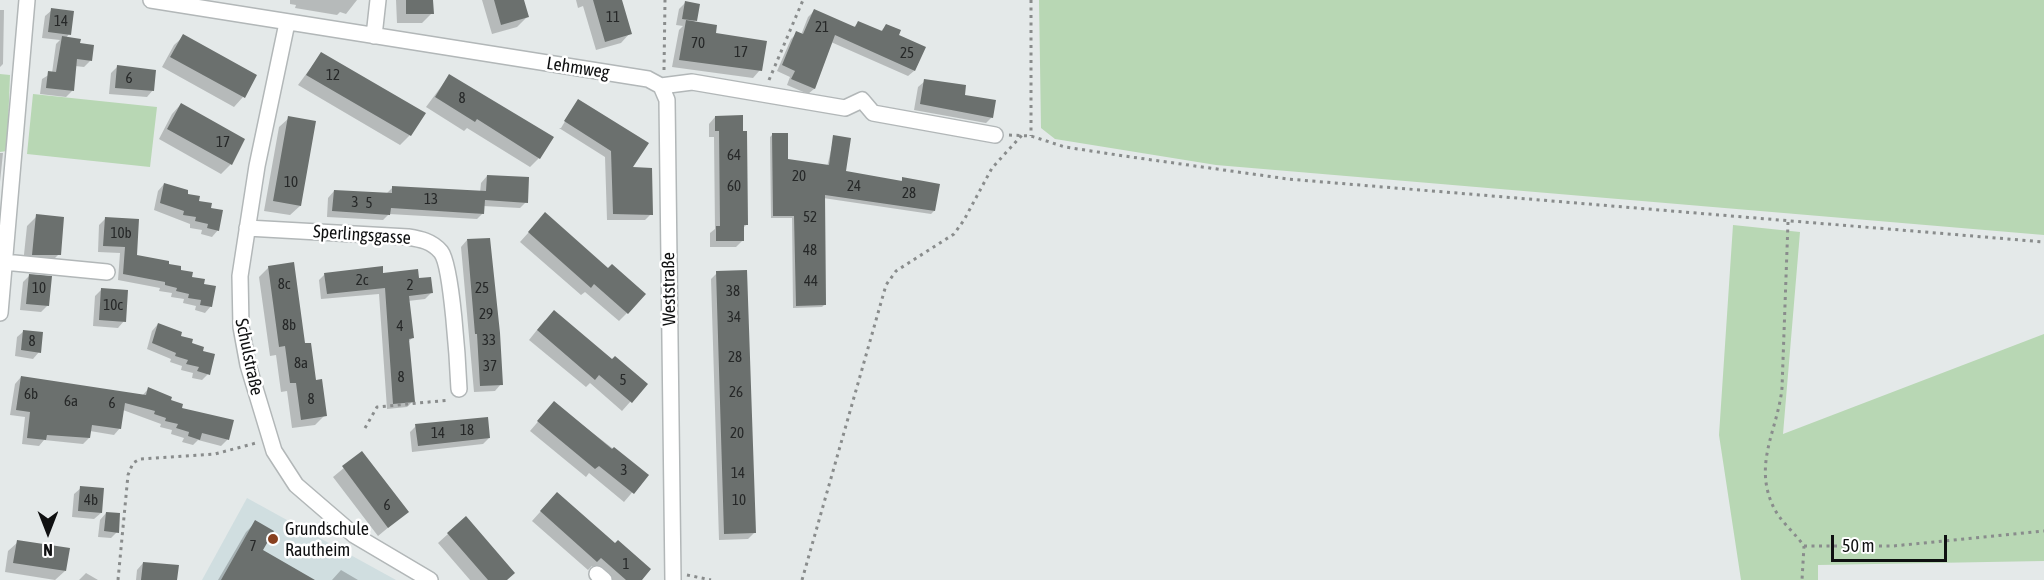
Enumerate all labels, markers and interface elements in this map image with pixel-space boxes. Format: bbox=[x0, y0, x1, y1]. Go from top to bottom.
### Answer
house number: 11 bbox=[606, 8, 620, 26]
house number: 14 bbox=[54, 12, 68, 30]
house number: 21 bbox=[815, 18, 829, 36]
house number: 70 bbox=[691, 34, 705, 52]
house number: 17 bbox=[734, 43, 748, 61]
house number: 25 bbox=[900, 44, 914, 62]
street label: Lehmweg bbox=[545, 52, 611, 84]
house number: 12 bbox=[326, 66, 340, 84]
house number: 6 bbox=[125, 69, 133, 87]
house number: 8 bbox=[458, 89, 466, 107]
house number: 17 bbox=[216, 133, 230, 151]
house number: 64 bbox=[727, 146, 741, 164]
house number: 20 bbox=[792, 167, 806, 185]
house number: 10 bbox=[284, 173, 298, 191]
house number: 60 bbox=[727, 177, 741, 195]
house number: 24 bbox=[847, 177, 861, 195]
house number: 28 bbox=[902, 184, 916, 202]
house number: 13 bbox=[424, 190, 438, 208]
house number: 3 bbox=[351, 193, 359, 211]
house number: 5 bbox=[365, 194, 373, 212]
house number: 52 bbox=[803, 208, 817, 226]
street label: Sperlingsgasse bbox=[312, 221, 412, 249]
house number: 10b bbox=[110, 224, 132, 242]
house number: 48 bbox=[803, 241, 817, 259]
street label: Weststraße bbox=[658, 252, 680, 326]
house number: 2c bbox=[356, 271, 368, 289]
house number: 44 bbox=[804, 272, 818, 290]
house number: 8c bbox=[278, 275, 290, 293]
house number: 2 bbox=[406, 276, 414, 294]
house number: 10 bbox=[32, 279, 46, 297]
house number: 25 bbox=[475, 279, 489, 297]
house number: 38 bbox=[726, 282, 740, 300]
house number: 10c bbox=[103, 296, 123, 314]
house number: 29 bbox=[479, 305, 493, 323]
house number: 34 bbox=[727, 308, 741, 326]
house number: 8b bbox=[282, 316, 296, 334]
street label: Schulstraße bbox=[230, 317, 268, 397]
house number: 4 bbox=[396, 317, 404, 335]
house number: 33 bbox=[482, 331, 496, 349]
house number: 8 bbox=[28, 332, 36, 350]
house number: 28 bbox=[728, 348, 742, 366]
house number: 8a bbox=[294, 354, 308, 372]
house number: 37 bbox=[483, 357, 497, 375]
house number: 8 bbox=[397, 368, 405, 386]
house number: 5 bbox=[619, 371, 627, 389]
house number: 26 bbox=[729, 383, 743, 401]
house number: 6b bbox=[24, 385, 38, 403]
house number: 8 bbox=[307, 390, 315, 408]
house number: 6a bbox=[64, 392, 78, 410]
house number: 6 bbox=[108, 394, 116, 412]
house number: 18 bbox=[460, 421, 474, 439]
house number: 14 bbox=[431, 424, 445, 442]
house number: 20 bbox=[730, 424, 744, 442]
house number: 3 bbox=[620, 461, 628, 479]
house number: 14 bbox=[731, 464, 745, 482]
house number: 4b bbox=[84, 491, 98, 509]
house number: 10 bbox=[732, 491, 746, 509]
house number: 6 bbox=[383, 496, 391, 514]
north arrow bbox=[18, 502, 78, 562]
place label: Grundschule Rautheim bbox=[285, 518, 369, 560]
scale bar bbox=[1834, 523, 1950, 561]
marker: Grundschule Rautheim bbox=[266, 532, 280, 546]
text: 50 m bbox=[1842, 535, 1874, 556]
house number: 7 bbox=[249, 537, 257, 555]
text: N bbox=[43, 541, 53, 559]
house number: 1 bbox=[622, 555, 630, 573]

